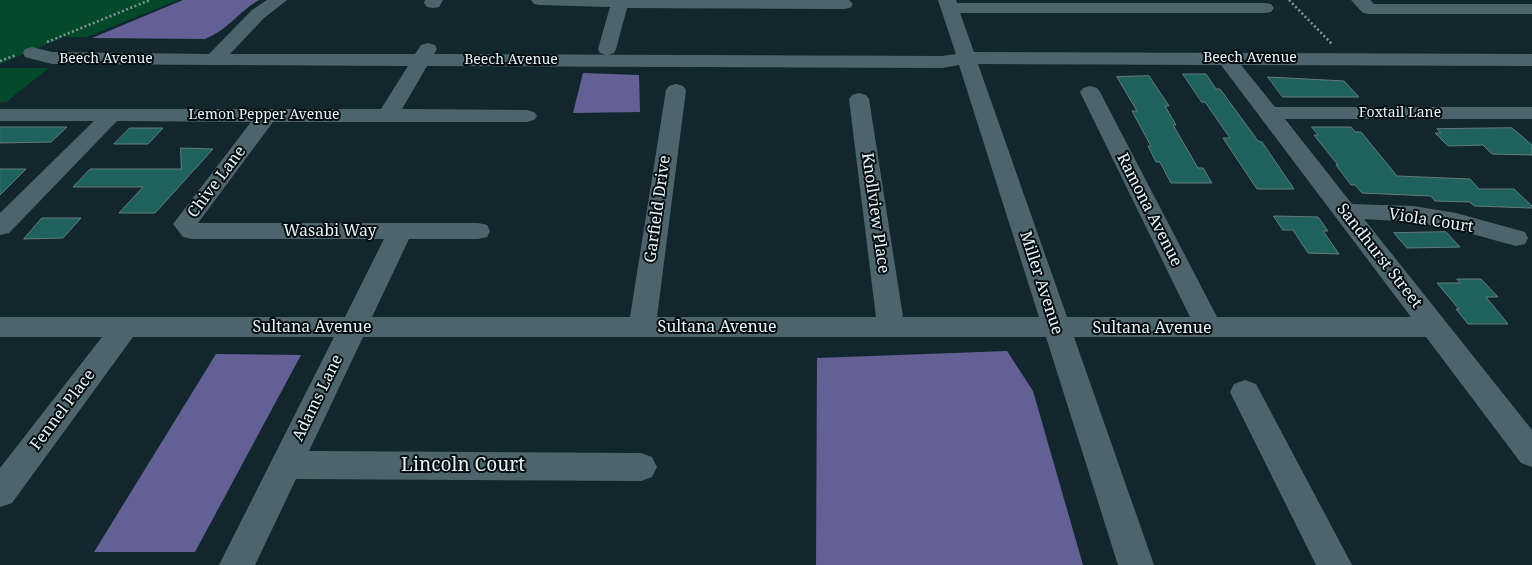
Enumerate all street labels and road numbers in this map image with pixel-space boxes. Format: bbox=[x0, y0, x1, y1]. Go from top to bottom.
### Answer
street label: Beech Avenue bbox=[1203, 50, 1297, 66]
street label: Beech Avenue bbox=[59, 51, 153, 67]
street label: Beech Avenue bbox=[464, 52, 558, 68]
street label: Foxtail Lane bbox=[1359, 105, 1441, 121]
street label: Lemon Pepper Avenue bbox=[188, 107, 340, 123]
street label: Chive Lane bbox=[184, 142, 250, 222]
street label: Ramona Avenue bbox=[1112, 150, 1186, 270]
street label: Knollview Place bbox=[857, 151, 893, 275]
street label: Garfield Drive bbox=[641, 154, 675, 264]
street label: Sandhurst Street bbox=[1332, 200, 1426, 312]
street label: Viola Court bbox=[1387, 205, 1475, 237]
street label: Wasabi Way bbox=[283, 221, 377, 241]
street label: Miller Avenue bbox=[1015, 229, 1067, 337]
street label: Sultana Avenue bbox=[252, 317, 372, 337]
street label: Sultana Avenue bbox=[657, 317, 777, 337]
street label: Sultana Avenue bbox=[1092, 318, 1212, 338]
street label: Adams Lane bbox=[289, 351, 347, 445]
street label: Fennel Place bbox=[27, 366, 99, 454]
street label: Lincoln Court bbox=[401, 455, 525, 477]

